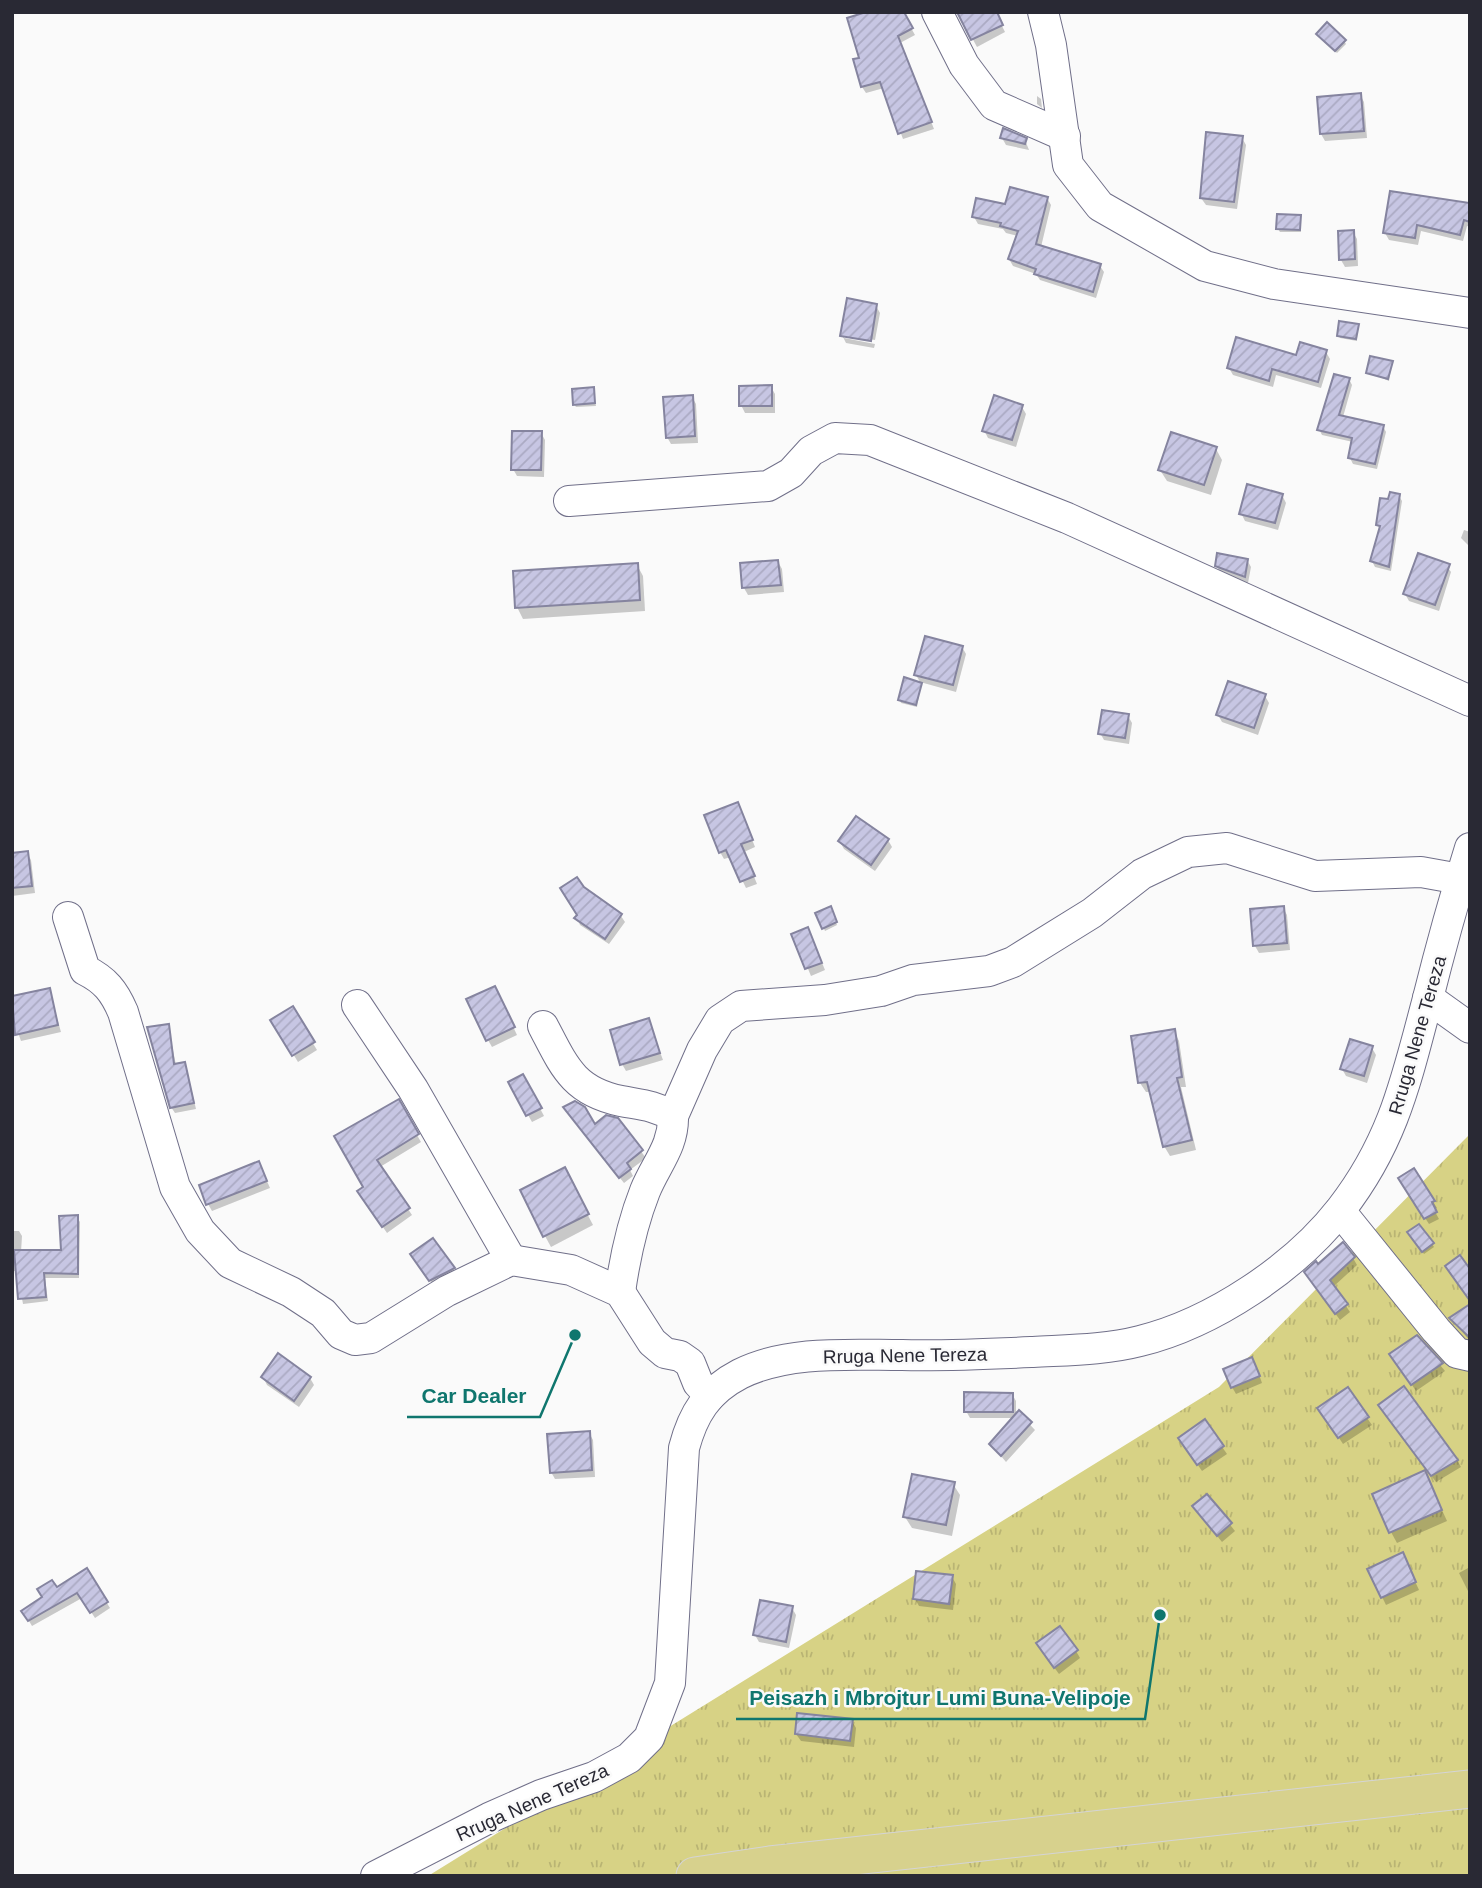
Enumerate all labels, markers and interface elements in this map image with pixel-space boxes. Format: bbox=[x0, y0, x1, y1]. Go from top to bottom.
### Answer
street label: Rruga Nene Tereza bbox=[1385, 953, 1450, 1117]
street label: Rruga Nene Tereza bbox=[823, 1344, 988, 1367]
callout: Car Dealer bbox=[407, 1375, 540, 1417]
text: Car Dealer bbox=[421, 1384, 527, 1407]
callout: Peisazh i Mbrojtur Lumi Buna-Velipoje bbox=[736, 1677, 1145, 1719]
text: Peisazh i Mbrojtur Lumi Buna-Velipoje bbox=[749, 1686, 1131, 1709]
street label: Rruga Nene Tereza bbox=[453, 1759, 612, 1845]

